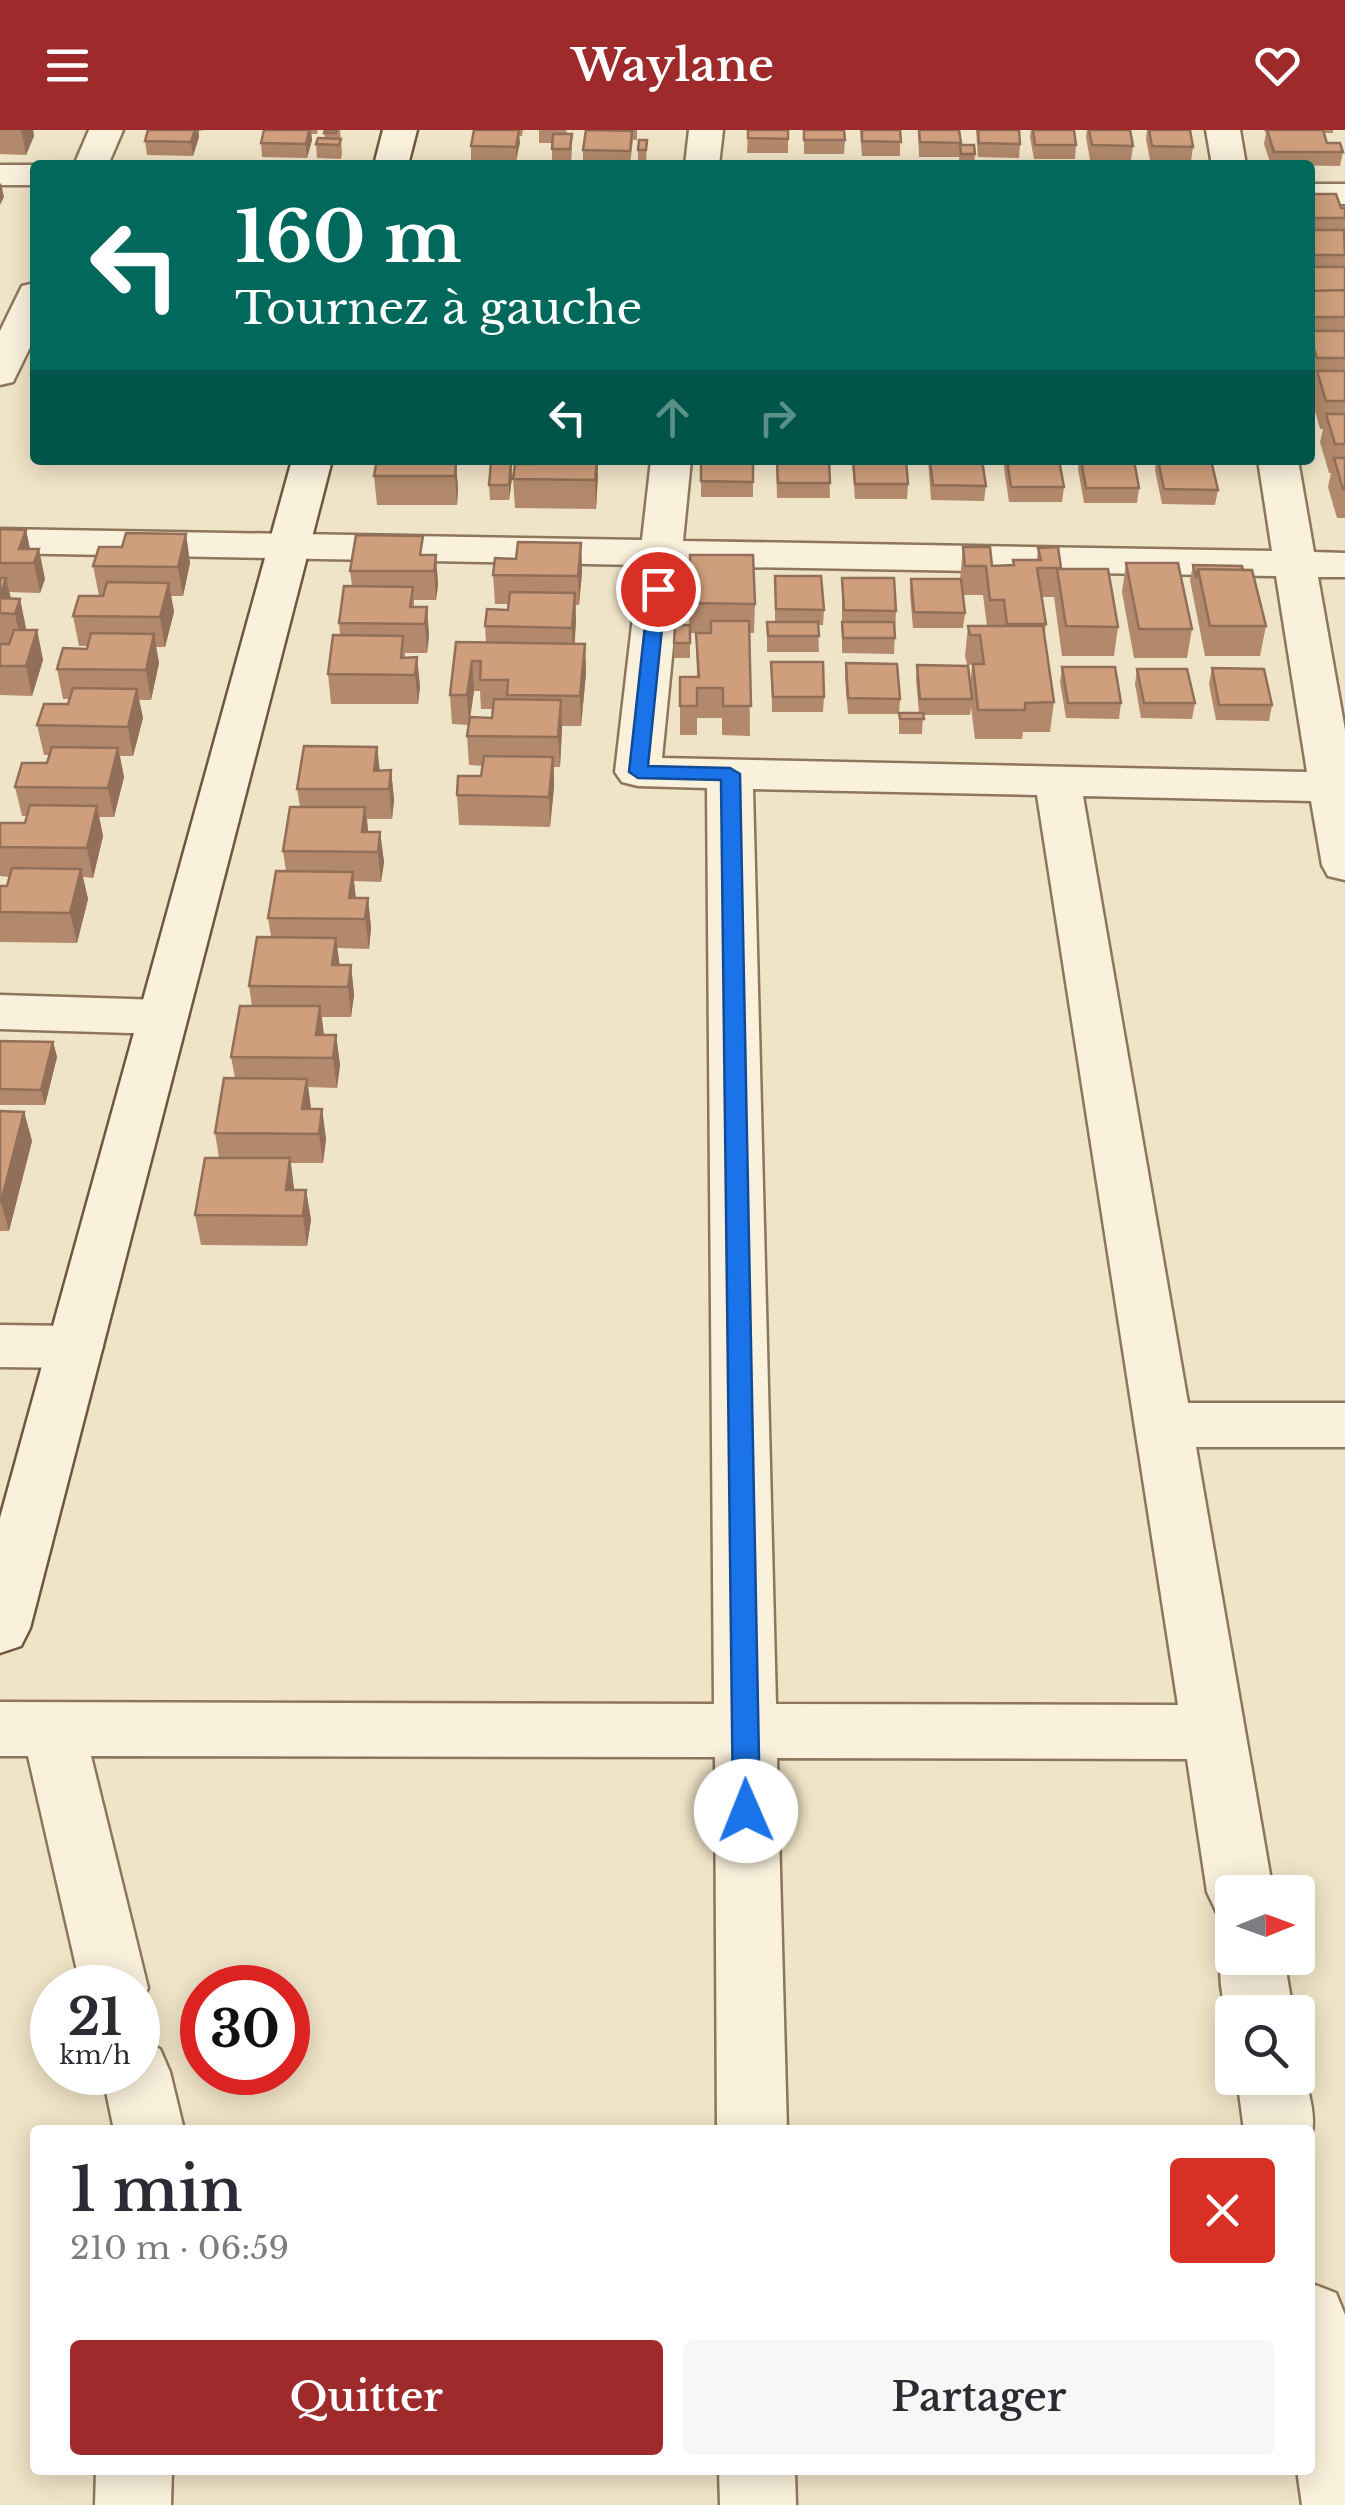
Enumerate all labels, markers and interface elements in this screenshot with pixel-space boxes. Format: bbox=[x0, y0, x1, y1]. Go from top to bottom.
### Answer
text: Waylane bbox=[571, 37, 774, 93]
icon: menu bbox=[40, 38, 95, 93]
icon: heart bbox=[1250, 38, 1305, 93]
text: 160 m bbox=[235, 194, 462, 281]
icon: left bbox=[70, 200, 200, 330]
text: Tournez à gauche bbox=[235, 280, 642, 336]
icon: left bbox=[540, 390, 595, 445]
icon: ahead bbox=[645, 390, 700, 445]
icon: right bbox=[750, 390, 805, 445]
pin bbox=[616, 547, 701, 632]
icon: arrive bbox=[631, 562, 686, 617]
position arrow bbox=[694, 1759, 798, 1863]
north arrow bbox=[1215, 1875, 1315, 1975]
map controls bbox=[1215, 1875, 1315, 2095]
speed limit sign: 30 bbox=[180, 1965, 310, 2095]
text: 21 bbox=[68, 1986, 122, 2049]
button: search bbox=[1215, 1995, 1315, 2095]
text: km/h bbox=[60, 2040, 130, 2071]
text: 1 min bbox=[70, 2153, 243, 2227]
button: close bbox=[1170, 2158, 1275, 2263]
text: 210 m · 06:59 bbox=[70, 2228, 289, 2268]
button: Quitter bbox=[70, 2340, 663, 2455]
button: Partager bbox=[683, 2340, 1275, 2455]

